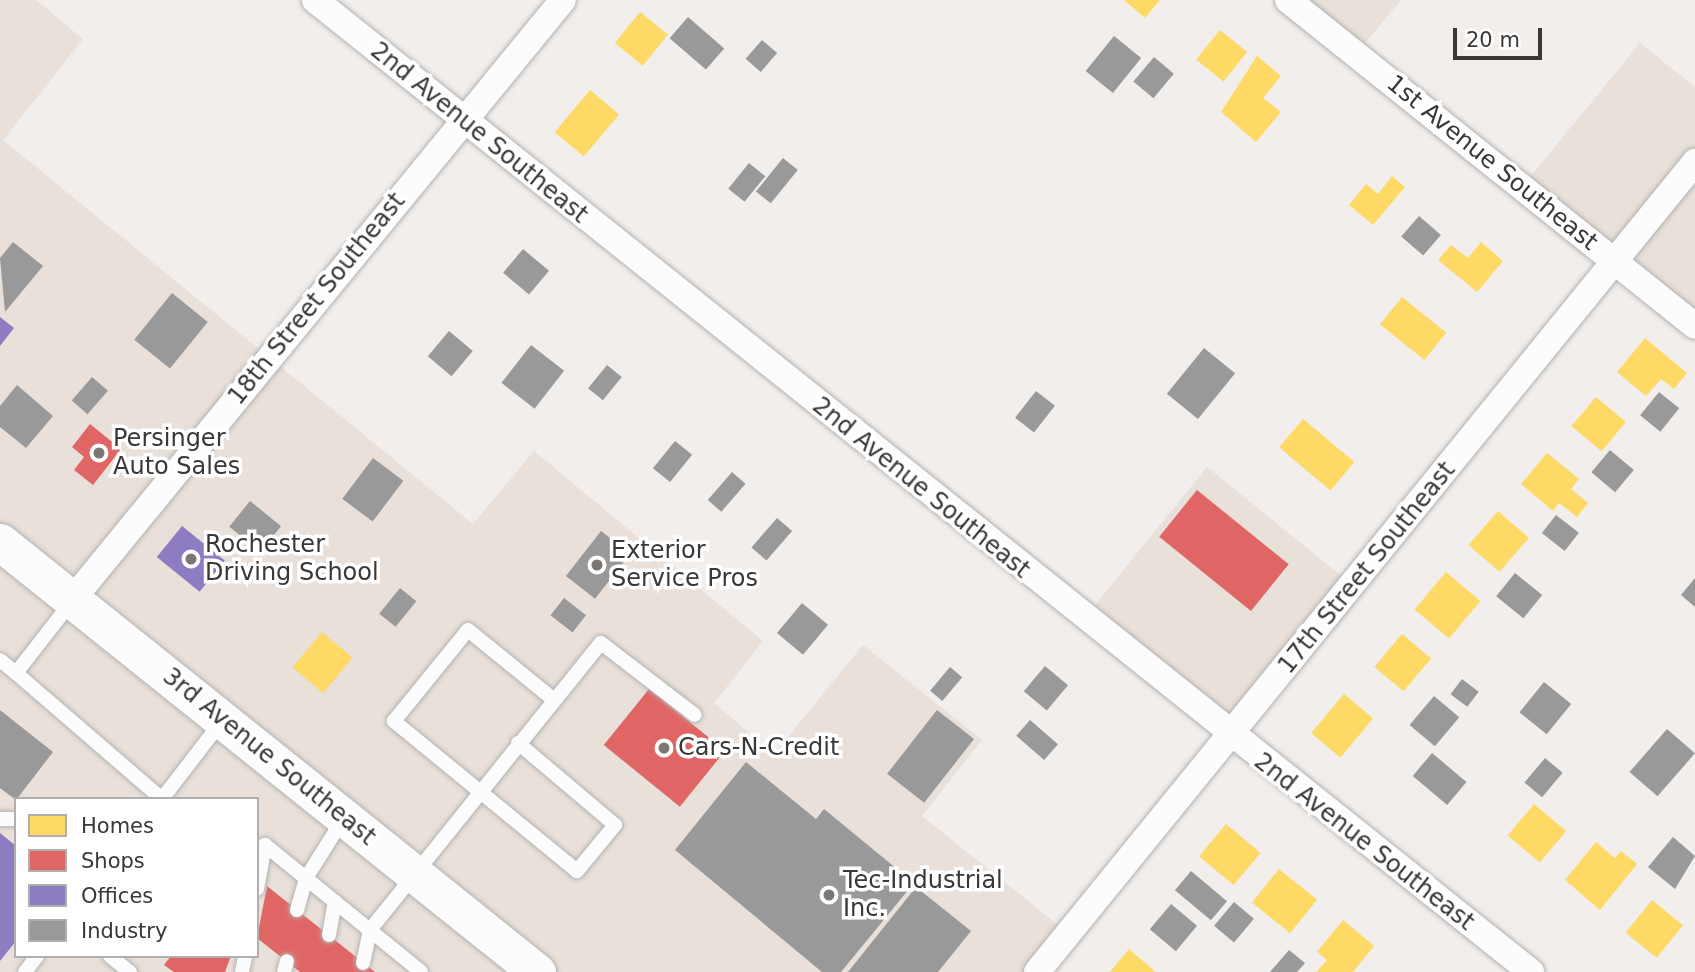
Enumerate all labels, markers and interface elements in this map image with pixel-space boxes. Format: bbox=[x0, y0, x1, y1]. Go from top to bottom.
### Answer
scale bar bbox=[1457, 14, 1546, 58]
text: 20 m bbox=[1466, 28, 1520, 52]
street label: 2nd Avenue Southeast bbox=[365, 36, 593, 230]
street label: 1st Avenue Southeast bbox=[1381, 69, 1603, 257]
street label: 18th Street Southeast bbox=[223, 187, 411, 411]
street label: 2nd Avenue Southeast bbox=[807, 391, 1035, 585]
place label: Persinger Auto Sales bbox=[113, 425, 240, 481]
marker: Persinger Auto Sales bbox=[91, 445, 107, 461]
street label: 17th Street Southeast bbox=[1273, 456, 1461, 680]
place label: Rochester Driving School bbox=[205, 531, 379, 587]
place label: Exterior Service Pros bbox=[611, 537, 758, 593]
marker: Rochester Driving School bbox=[183, 551, 199, 567]
marker: Exterior Service Pros bbox=[589, 557, 605, 573]
street label: 3rd Avenue Southeast bbox=[157, 662, 381, 852]
place label: Cars-N-Credit bbox=[678, 734, 839, 762]
marker: Cars-N-Credit bbox=[656, 740, 672, 756]
street label: 2nd Avenue Southeast bbox=[1248, 747, 1480, 937]
legend bbox=[14, 797, 259, 958]
text: Homes bbox=[81, 814, 154, 838]
text: Shops bbox=[81, 849, 145, 873]
place label: Tec-Industrial Inc. bbox=[843, 867, 1003, 923]
text: Offices bbox=[81, 884, 153, 908]
marker: Tec-Industrial Inc. bbox=[821, 887, 837, 903]
text: Industry bbox=[81, 919, 167, 943]

